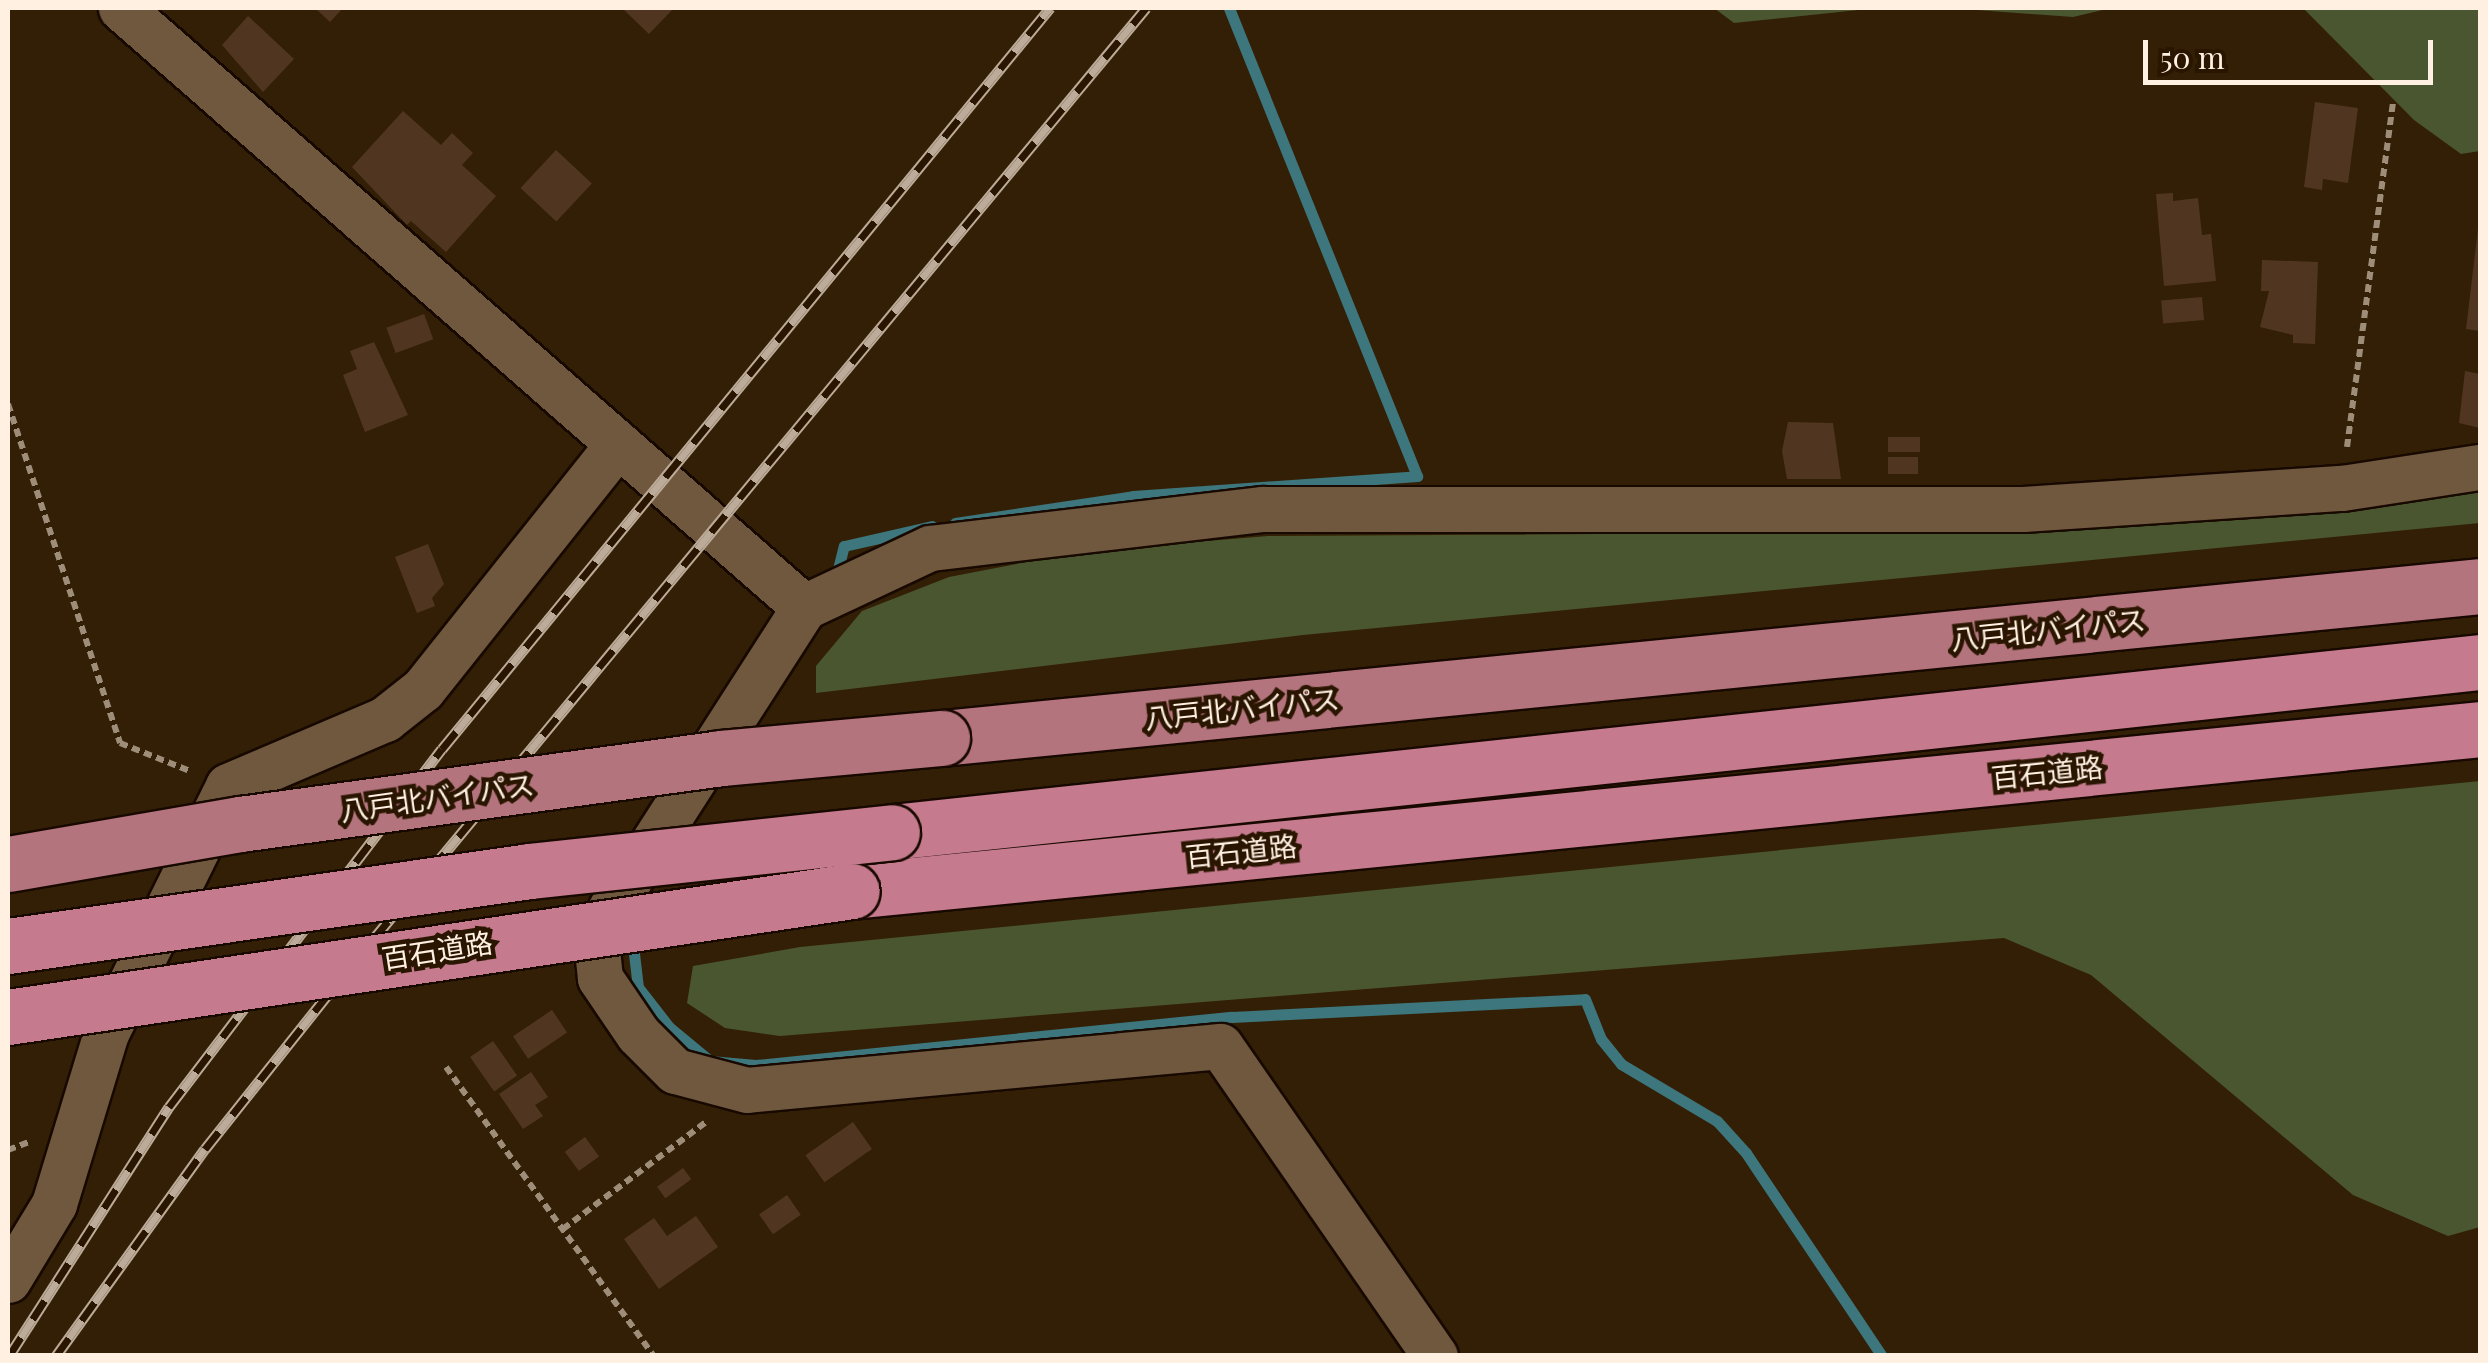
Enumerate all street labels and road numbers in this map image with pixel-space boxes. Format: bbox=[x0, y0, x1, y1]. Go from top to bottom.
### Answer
street label: 八戸北バイパス bbox=[1949, 602, 2147, 656]
street label: 八戸北バイパス bbox=[1143, 681, 1341, 735]
street label: 百石道路 bbox=[1990, 749, 2104, 795]
street label: 八戸北バイパス bbox=[338, 767, 536, 827]
street label: 百石道路 bbox=[1184, 828, 1298, 874]
street label: 百石道路 bbox=[379, 925, 495, 975]

